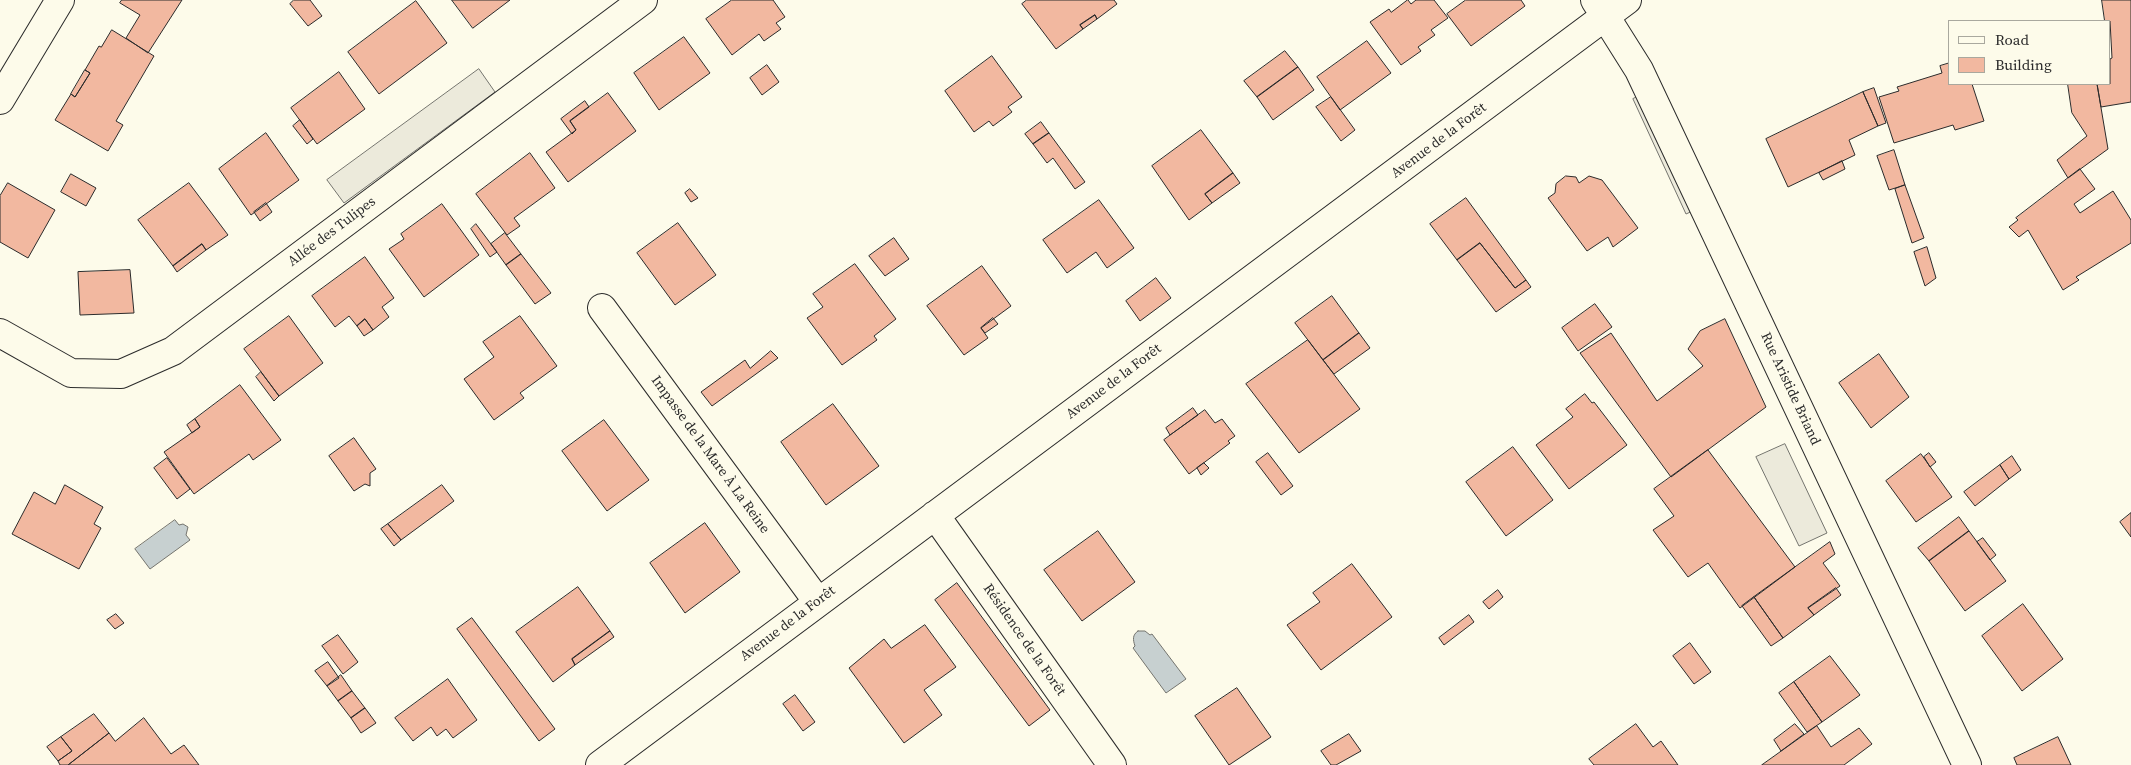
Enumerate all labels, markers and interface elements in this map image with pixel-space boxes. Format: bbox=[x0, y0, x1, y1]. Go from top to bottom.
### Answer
legend bbox=[1948, 20, 2111, 85]
text: Road bbox=[1995, 29, 2029, 50]
text: Building bbox=[1995, 54, 2052, 75]
street label: Avenue de la Forêt bbox=[1388, 100, 1490, 182]
street label: Allée des Tulipes bbox=[285, 194, 379, 270]
street label: Rue Aristide Briand bbox=[1757, 330, 1823, 448]
street label: Avenue de la Forêt bbox=[1063, 341, 1165, 423]
street label: Impasse de la Mare À La Reine bbox=[647, 373, 773, 537]
street label: Résidence de la Forêt bbox=[979, 581, 1069, 699]
street label: Avenue de la Forêt bbox=[737, 583, 839, 665]

